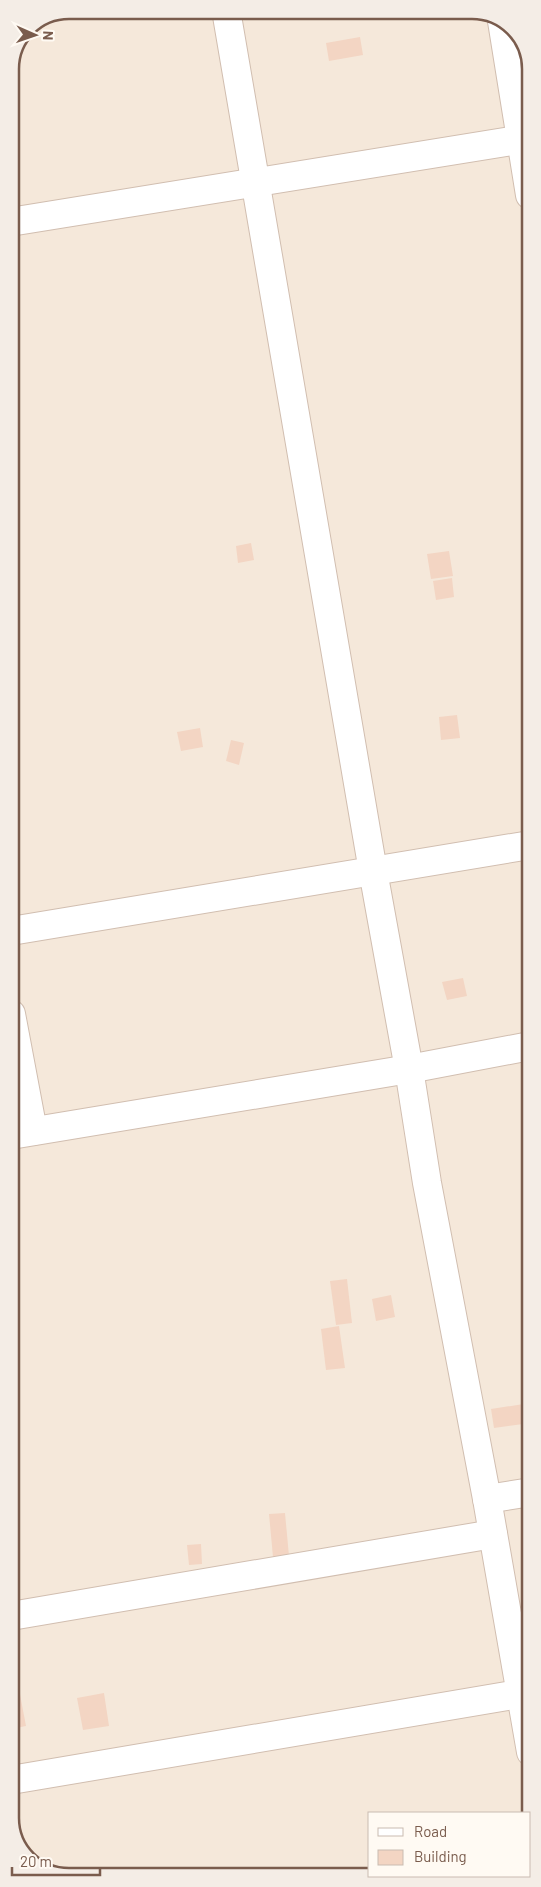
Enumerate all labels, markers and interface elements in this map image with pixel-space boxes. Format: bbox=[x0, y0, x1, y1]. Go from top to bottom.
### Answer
north arrow bbox=[10, 10, 60, 60]
text: N bbox=[40, 31, 57, 40]
legend bbox=[368, 1812, 531, 1877]
text: Road bbox=[414, 1822, 447, 1840]
scale bar bbox=[12, 1844, 100, 1876]
text: Building bbox=[414, 1847, 467, 1865]
text: 20 m bbox=[20, 1852, 52, 1870]

